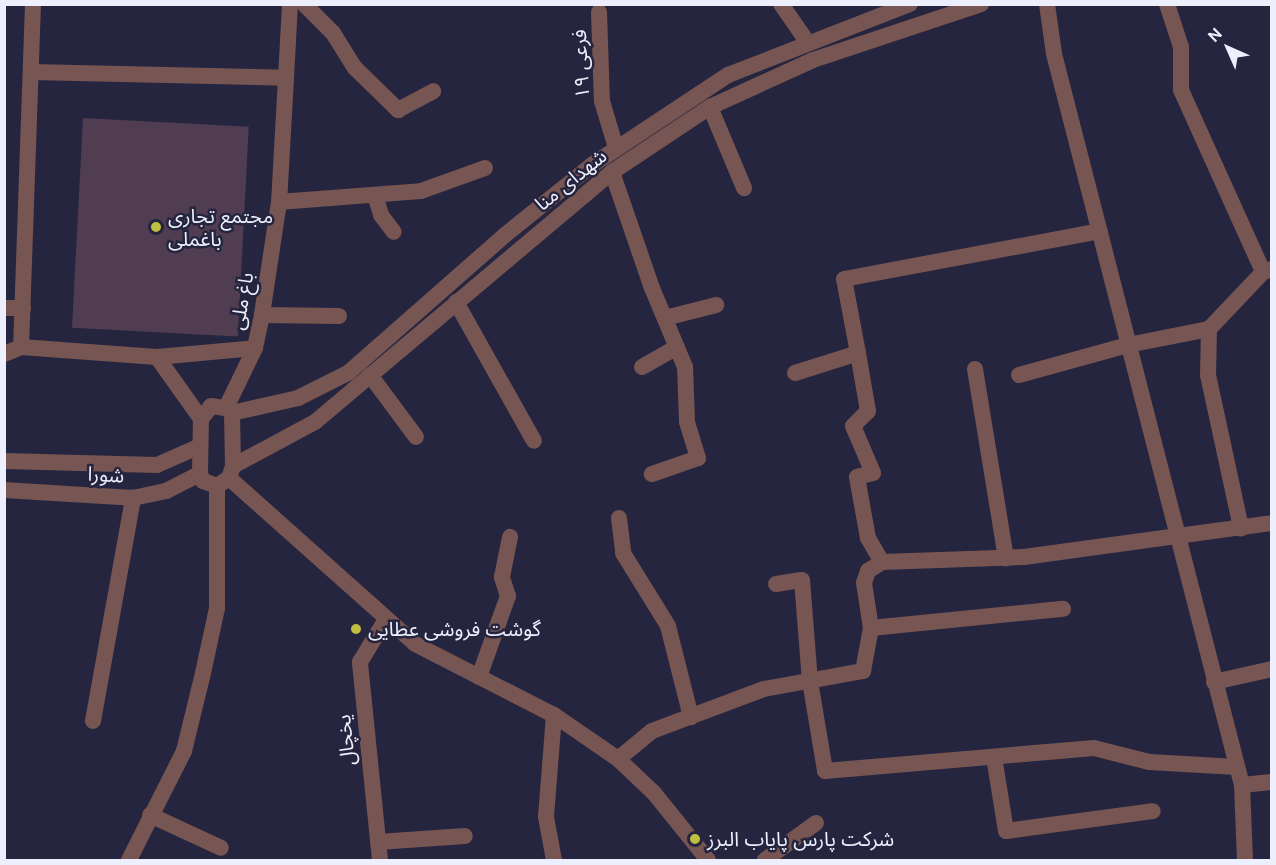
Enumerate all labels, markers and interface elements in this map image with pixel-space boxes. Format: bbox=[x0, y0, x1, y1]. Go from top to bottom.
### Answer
north arrow bbox=[1198, 18, 1258, 78]
text: N bbox=[1203, 23, 1226, 46]
street label: فرعی ۱۹ bbox=[567, 29, 595, 99]
street label: شهدای منا bbox=[530, 144, 612, 216]
place label: مجتمع تجاری باغملی bbox=[168, 204, 273, 251]
marker: مجتمع تجاری باغملی bbox=[149, 220, 163, 234]
street label: باغ ملی bbox=[225, 270, 259, 332]
street label: شورا bbox=[87, 462, 125, 488]
place label: گوشت فروشی عطایی bbox=[368, 617, 541, 641]
marker: گوشت فروشی عطایی bbox=[349, 622, 363, 636]
street label: یخچال bbox=[331, 713, 361, 767]
place label: شرکت پارس پایاب البرز bbox=[707, 827, 894, 851]
marker: شرکت پارس پایاب البرز bbox=[688, 832, 702, 846]

